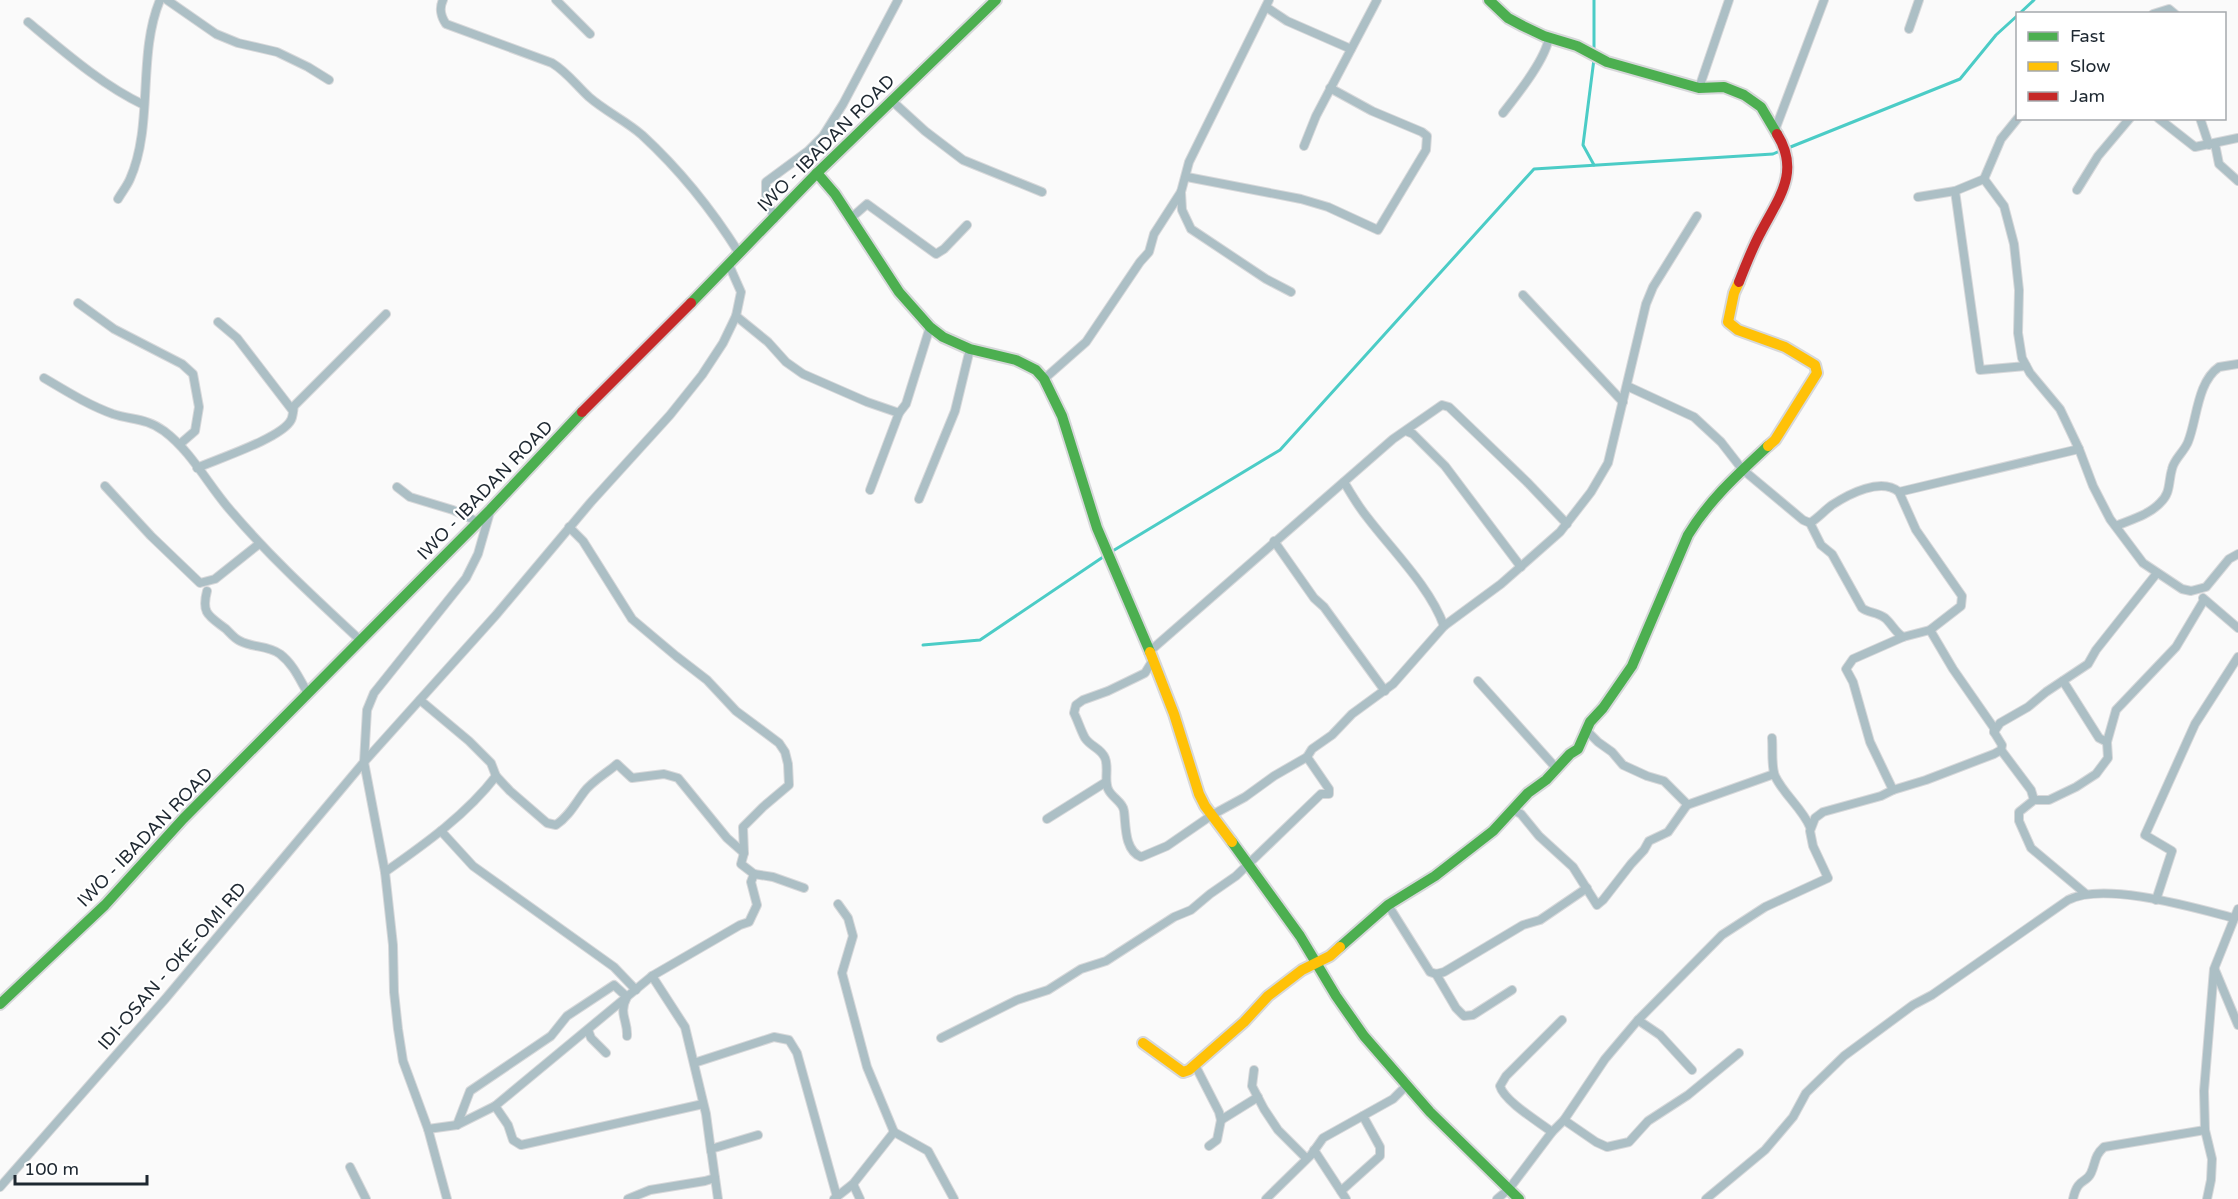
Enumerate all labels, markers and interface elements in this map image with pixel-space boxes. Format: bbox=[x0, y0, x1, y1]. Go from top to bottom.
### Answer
legend bbox=[2016, 12, 2226, 120]
text: Fast bbox=[2070, 25, 2105, 47]
text: Slow bbox=[2070, 55, 2111, 77]
street label: IWO - IBADAN ROAD bbox=[753, 70, 899, 216]
text: Jam bbox=[2070, 85, 2105, 107]
street label: IWO - IBADAN ROAD bbox=[413, 416, 557, 564]
street label: IWO - IBADAN ROAD bbox=[73, 763, 217, 911]
street label: IDI-OSAN - OKE-OMI RD bbox=[93, 878, 251, 1054]
scale bar bbox=[15, 1148, 147, 1186]
text: 100 m bbox=[24, 1158, 79, 1180]

